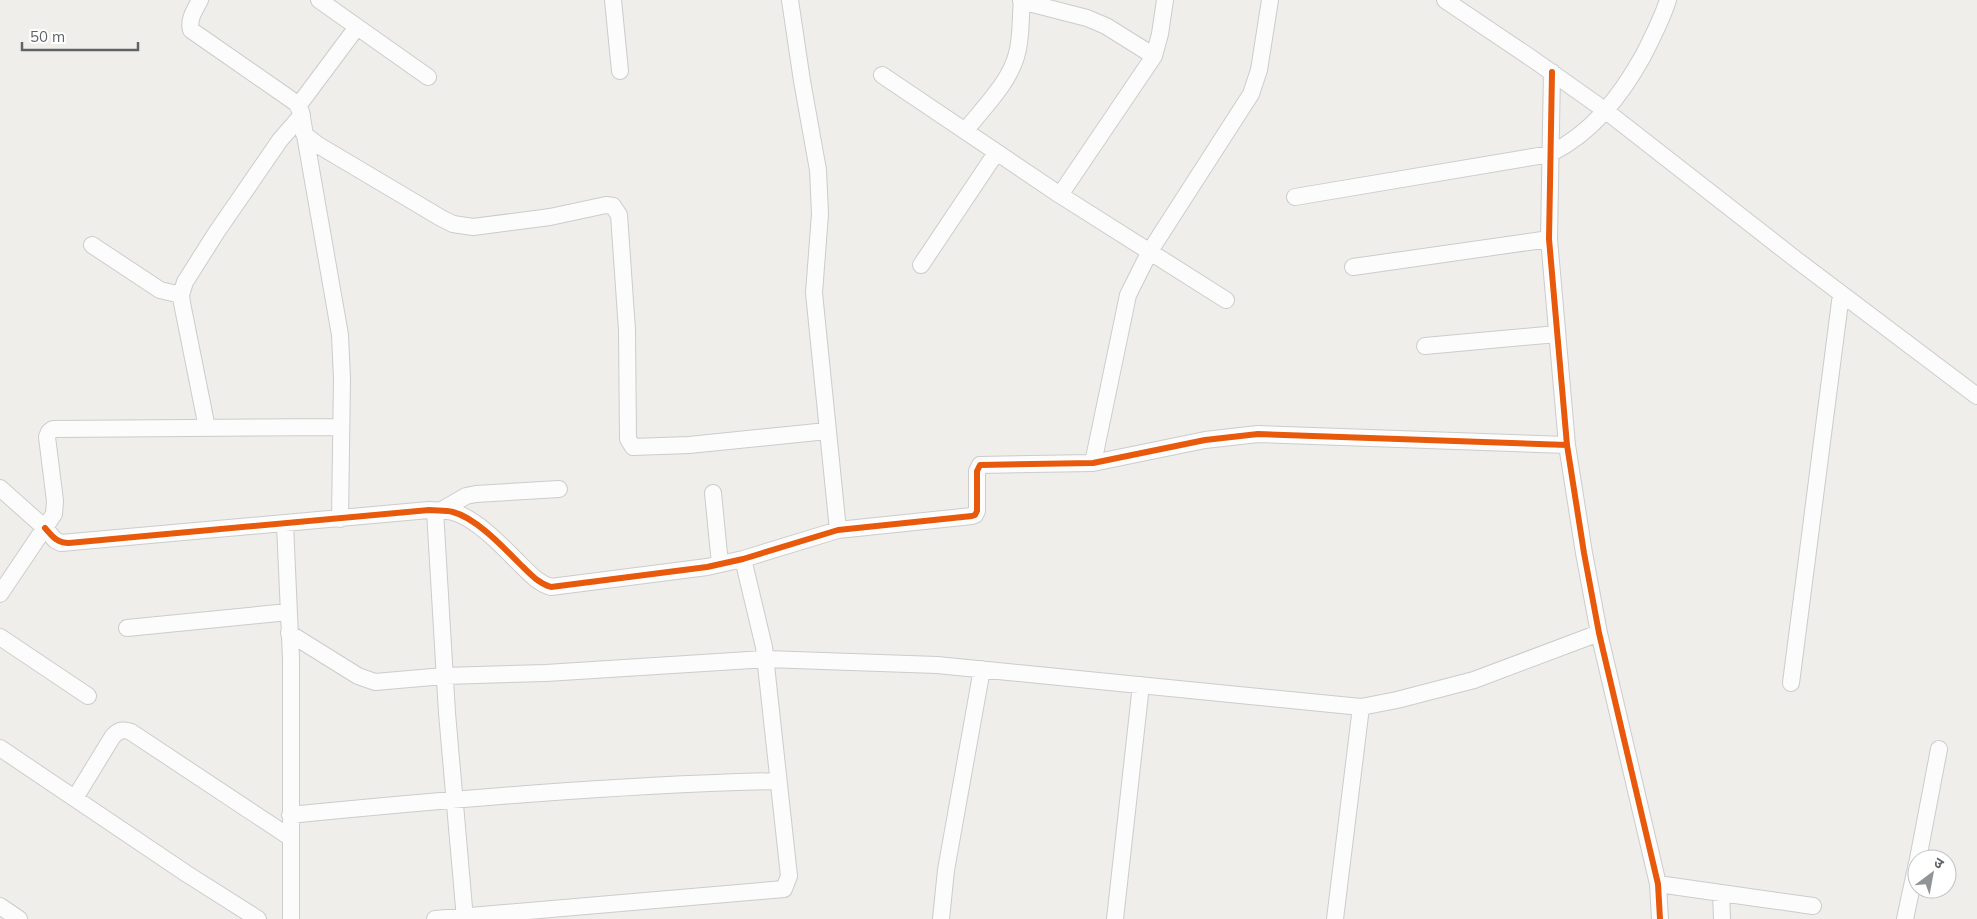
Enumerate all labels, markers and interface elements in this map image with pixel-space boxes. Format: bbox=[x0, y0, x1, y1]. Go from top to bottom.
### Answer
scale bar bbox=[22, 20, 139, 52]
text: 50 m bbox=[30, 27, 65, 46]
north arrow bbox=[1907, 849, 1957, 899]
text: उ bbox=[1931, 853, 1948, 873]

